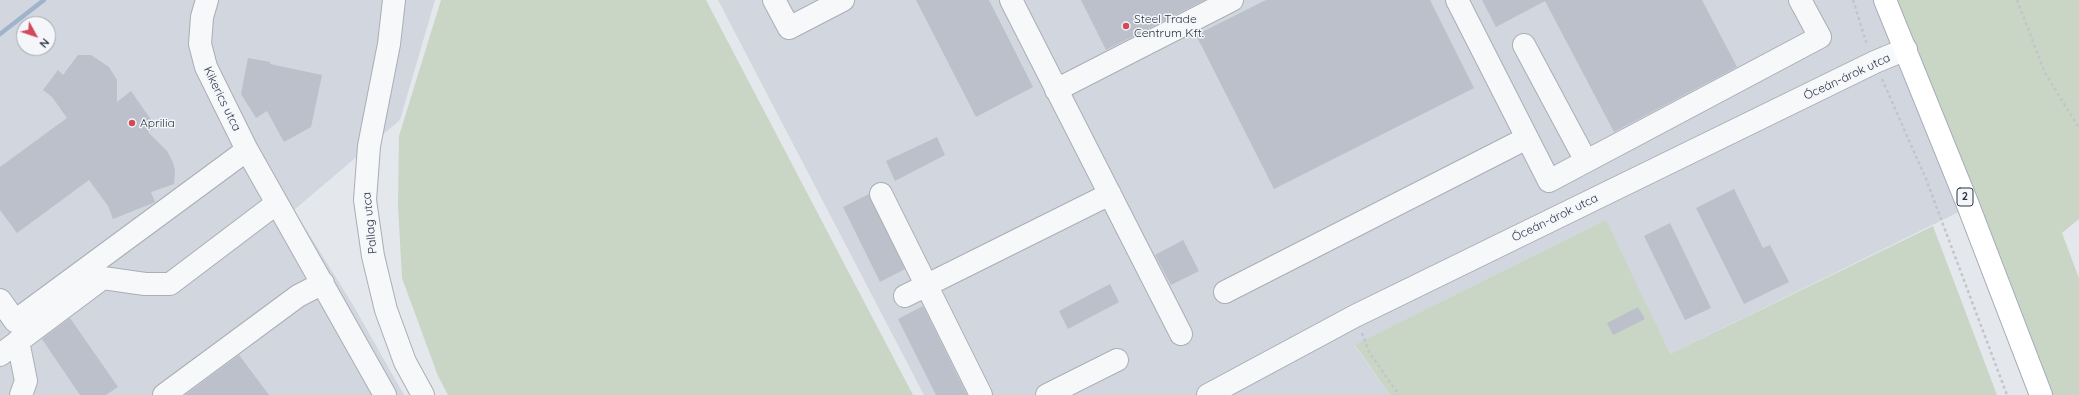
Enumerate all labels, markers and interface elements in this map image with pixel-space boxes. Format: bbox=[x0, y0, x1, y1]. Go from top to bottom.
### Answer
place label: Steel Trade Centrum Kft. bbox=[1134, 12, 1204, 40]
north arrow bbox=[16, 16, 56, 56]
marker: Steel Trade Centrum Kft. bbox=[1121, 21, 1131, 31]
text: N bbox=[36, 35, 52, 51]
street label: Óceán-árok utca bbox=[1801, 51, 1893, 103]
street label: Kikerics utca bbox=[200, 64, 244, 134]
place label: Aprilia bbox=[140, 116, 175, 130]
marker: Aprilia bbox=[127, 118, 137, 128]
road number: 2 bbox=[1957, 188, 1973, 206]
street label: Pallag utca bbox=[360, 191, 380, 255]
street label: Óceán-árok utca bbox=[1510, 191, 1600, 245]

